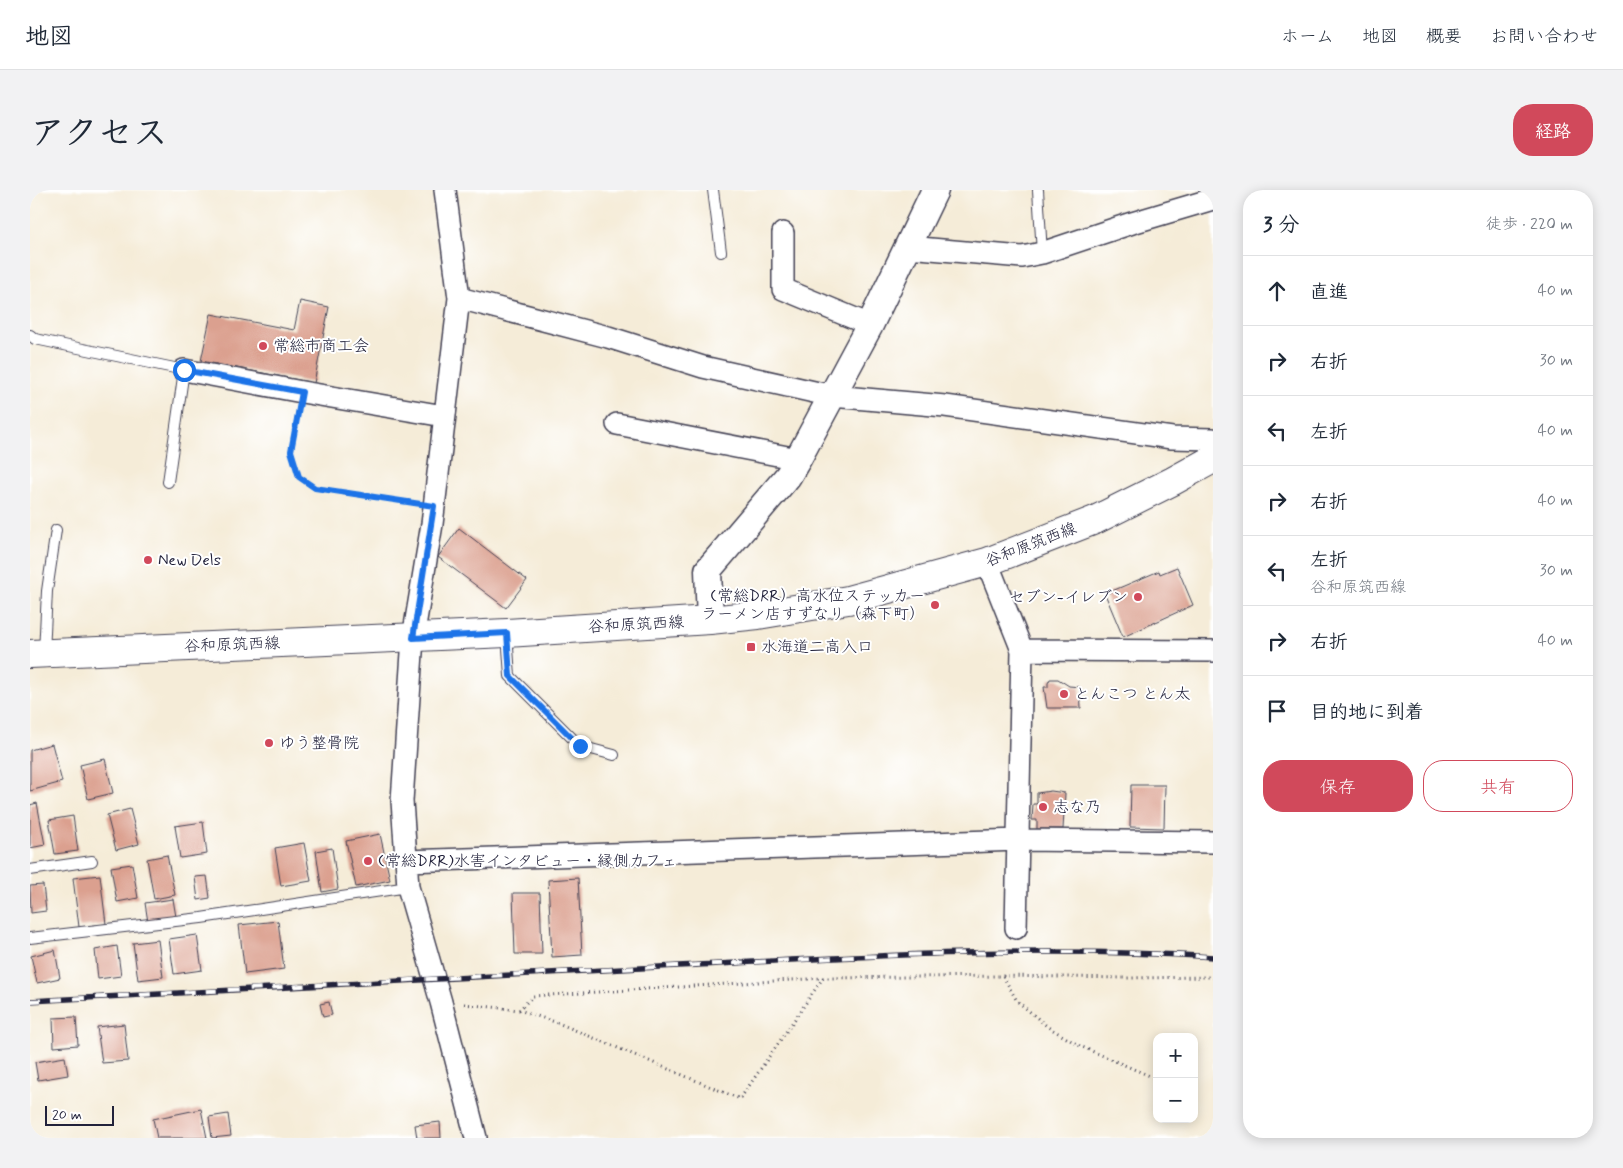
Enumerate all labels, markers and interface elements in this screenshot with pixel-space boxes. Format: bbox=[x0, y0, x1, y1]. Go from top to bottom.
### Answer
text: 地図 bbox=[25, 22, 73, 53]
text: ホーム bbox=[1281, 25, 1334, 49]
text: 地図 bbox=[1362, 25, 1398, 49]
text: 概要 bbox=[1426, 25, 1462, 49]
text: お問い合わせ bbox=[1490, 25, 1598, 49]
button: 経路 bbox=[1513, 104, 1593, 156]
text: アクセス bbox=[30, 111, 168, 157]
text: 3 分 bbox=[1263, 211, 1299, 239]
text: 徒歩 · 220 m bbox=[1486, 214, 1573, 235]
icon: ahead bbox=[1263, 277, 1291, 305]
text: 直進 bbox=[1310, 280, 1348, 305]
text: 40 m bbox=[1537, 280, 1573, 301]
place label: 常総市商工会 bbox=[273, 336, 369, 357]
marker: 常総市商工会 bbox=[257, 340, 269, 352]
icon: right bbox=[1263, 347, 1291, 375]
text: 右折 bbox=[1310, 350, 1348, 375]
text: 30 m bbox=[1540, 350, 1573, 371]
route start bbox=[173, 359, 196, 382]
icon: left bbox=[1263, 417, 1291, 445]
text: 左折 bbox=[1310, 420, 1348, 445]
text: 40 m bbox=[1537, 420, 1573, 441]
icon: right bbox=[1263, 487, 1291, 515]
text: 右折 bbox=[1310, 490, 1348, 515]
text: 40 m bbox=[1537, 490, 1573, 511]
street label: 谷和原筑西線 bbox=[982, 518, 1080, 572]
text: 左折 bbox=[1310, 548, 1348, 573]
place label: New Dels bbox=[158, 550, 221, 571]
marker: New Dels bbox=[142, 554, 154, 566]
icon: left bbox=[1263, 557, 1291, 585]
text: 30 m bbox=[1540, 560, 1573, 581]
text: 谷和原筑西線 bbox=[1310, 577, 1406, 598]
place label: (常総DRR）高水位ステッカー ラーメン店すずなり（森下町） bbox=[701, 586, 925, 625]
place label: セブン-イレブン bbox=[1009, 587, 1128, 608]
marker: セブン-イレブン bbox=[1132, 591, 1144, 603]
marker: (常総DRR）高水位ステッカー ラーメン店すずなり（森下町） bbox=[929, 599, 941, 611]
street label: 谷和原筑西線 bbox=[588, 612, 684, 638]
icon: right bbox=[1263, 627, 1291, 655]
text: 右折 bbox=[1310, 630, 1348, 655]
text: 40 m bbox=[1537, 630, 1573, 651]
street label: 谷和原筑西線 bbox=[184, 633, 280, 657]
place label: 水海道二高入口 bbox=[761, 637, 873, 658]
marker: 水海道二高入口 bbox=[745, 641, 757, 653]
place label: とんこつ とん太 bbox=[1074, 684, 1190, 705]
marker: とんこつ とん太 bbox=[1058, 688, 1070, 700]
icon: arrive bbox=[1263, 697, 1291, 725]
text: 目的地に到着 bbox=[1310, 700, 1424, 725]
place label: ゆう整骨院 bbox=[279, 733, 359, 754]
route end bbox=[569, 735, 592, 758]
marker: ゆう整骨院 bbox=[263, 737, 275, 749]
button: 保存 bbox=[1263, 760, 1413, 812]
button: 共有 bbox=[1423, 760, 1573, 812]
place label: 志な乃 bbox=[1053, 797, 1101, 818]
marker: 志な乃 bbox=[1037, 801, 1049, 813]
place label: (常総DRR)水害インタビュー・縁側カフェ bbox=[378, 851, 677, 872]
marker: (常総DRR)水害インタビュー・縁側カフェ bbox=[362, 855, 374, 867]
map controls bbox=[1153, 1033, 1198, 1123]
button: + bbox=[1153, 1033, 1198, 1078]
button: − bbox=[1153, 1078, 1198, 1123]
scale bar bbox=[45, 1103, 114, 1126]
text: 20 m bbox=[52, 1106, 82, 1124]

